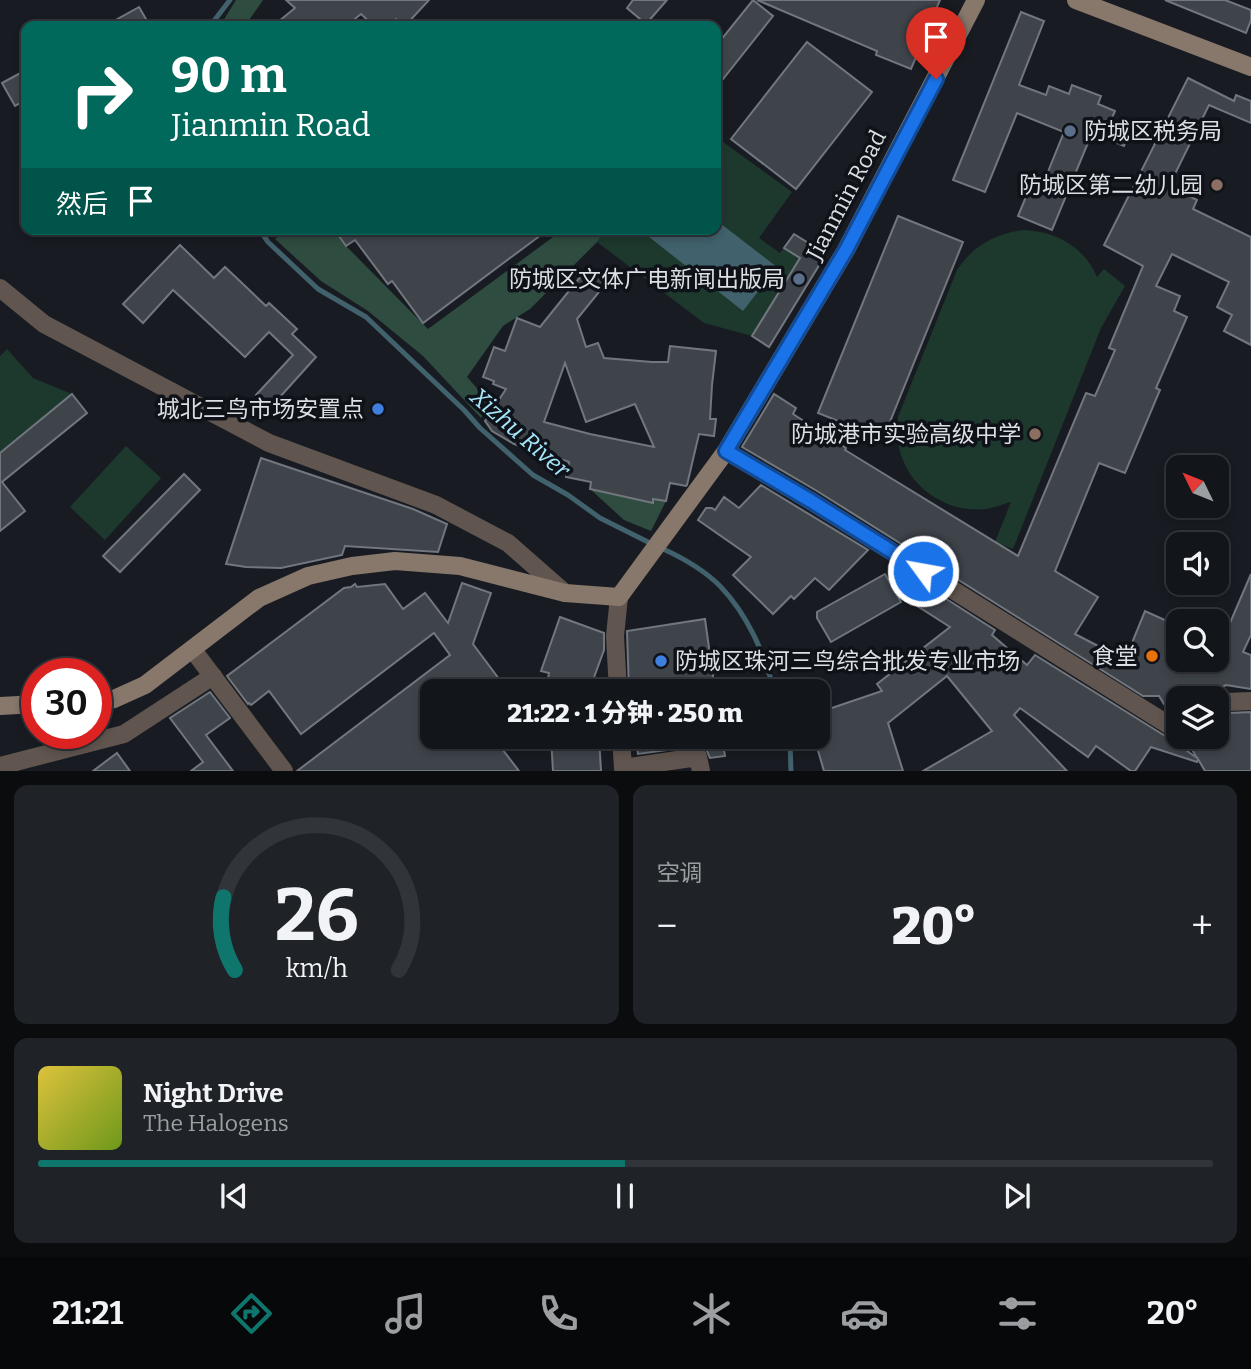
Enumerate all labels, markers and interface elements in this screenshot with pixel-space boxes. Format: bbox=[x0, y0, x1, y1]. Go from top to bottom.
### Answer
pin bbox=[906, 7, 966, 79]
icon: arrive bbox=[917, 18, 955, 56]
text: 90 m bbox=[171, 46, 287, 105]
icon: right bbox=[56, 49, 147, 140]
text: Jianmin Road bbox=[171, 106, 370, 144]
place label: 防城区税务局 bbox=[1084, 117, 1222, 145]
marker: 防城区税务局 bbox=[1062, 123, 1078, 139]
street label: Jianmin Road bbox=[800, 125, 892, 266]
place label: 防城区第二幼儿园 bbox=[1019, 171, 1203, 199]
marker: 防城区第二幼儿园 bbox=[1209, 177, 1225, 193]
icon: arrive bbox=[122, 182, 160, 220]
text: 然后 bbox=[56, 189, 108, 220]
place label: 防城区文体广电新闻出版局 bbox=[509, 265, 785, 293]
marker: 防城区文体广电新闻出版局 bbox=[791, 271, 807, 287]
water label: Xizhu River bbox=[464, 382, 576, 484]
place label: 城北三鸟市场安置点 bbox=[157, 395, 364, 423]
marker: 城北三鸟市场安置点 bbox=[370, 401, 386, 417]
place label: 防城港市实验高级中学 bbox=[791, 420, 1021, 448]
marker: 防城港市实验高级中学 bbox=[1027, 426, 1043, 442]
north arrow bbox=[1166, 455, 1228, 518]
map controls bbox=[1166, 455, 1229, 749]
button: sound bbox=[1166, 532, 1229, 595]
position arrow bbox=[886, 534, 960, 608]
button: search bbox=[1166, 609, 1229, 672]
place label: 食堂 bbox=[1092, 642, 1138, 670]
place label: 防城区珠河三鸟综合批发专业市场 bbox=[675, 647, 1020, 675]
marker: 食堂 bbox=[1144, 648, 1160, 664]
marker: 防城区珠河三鸟综合批发专业市场 bbox=[653, 653, 669, 669]
speed limit sign: 30 bbox=[21, 658, 112, 749]
button: layers bbox=[1166, 686, 1229, 749]
text: 21:22 · 1 分钟 · 250 m bbox=[507, 698, 743, 729]
text: 空调 bbox=[657, 859, 703, 887]
text: 26 bbox=[274, 873, 358, 960]
text: 20° bbox=[892, 895, 977, 958]
text: − bbox=[657, 903, 677, 949]
text: + bbox=[1191, 903, 1213, 949]
text: km/h bbox=[285, 954, 348, 984]
text: Night Drive bbox=[143, 1078, 284, 1109]
text: The Halogens bbox=[143, 1109, 289, 1137]
icon: previous bbox=[215, 1177, 253, 1215]
icon: pause bbox=[606, 1177, 644, 1215]
icon: next bbox=[998, 1177, 1036, 1215]
icon: directions bbox=[227, 1289, 276, 1338]
icon: music bbox=[381, 1289, 430, 1338]
icon: phone bbox=[534, 1289, 583, 1338]
icon: climate bbox=[687, 1289, 736, 1338]
icon: car bbox=[840, 1289, 889, 1338]
icon: filters bbox=[993, 1289, 1042, 1338]
text: 21:21 bbox=[52, 1294, 123, 1332]
text: 20° bbox=[1147, 1294, 1199, 1332]

